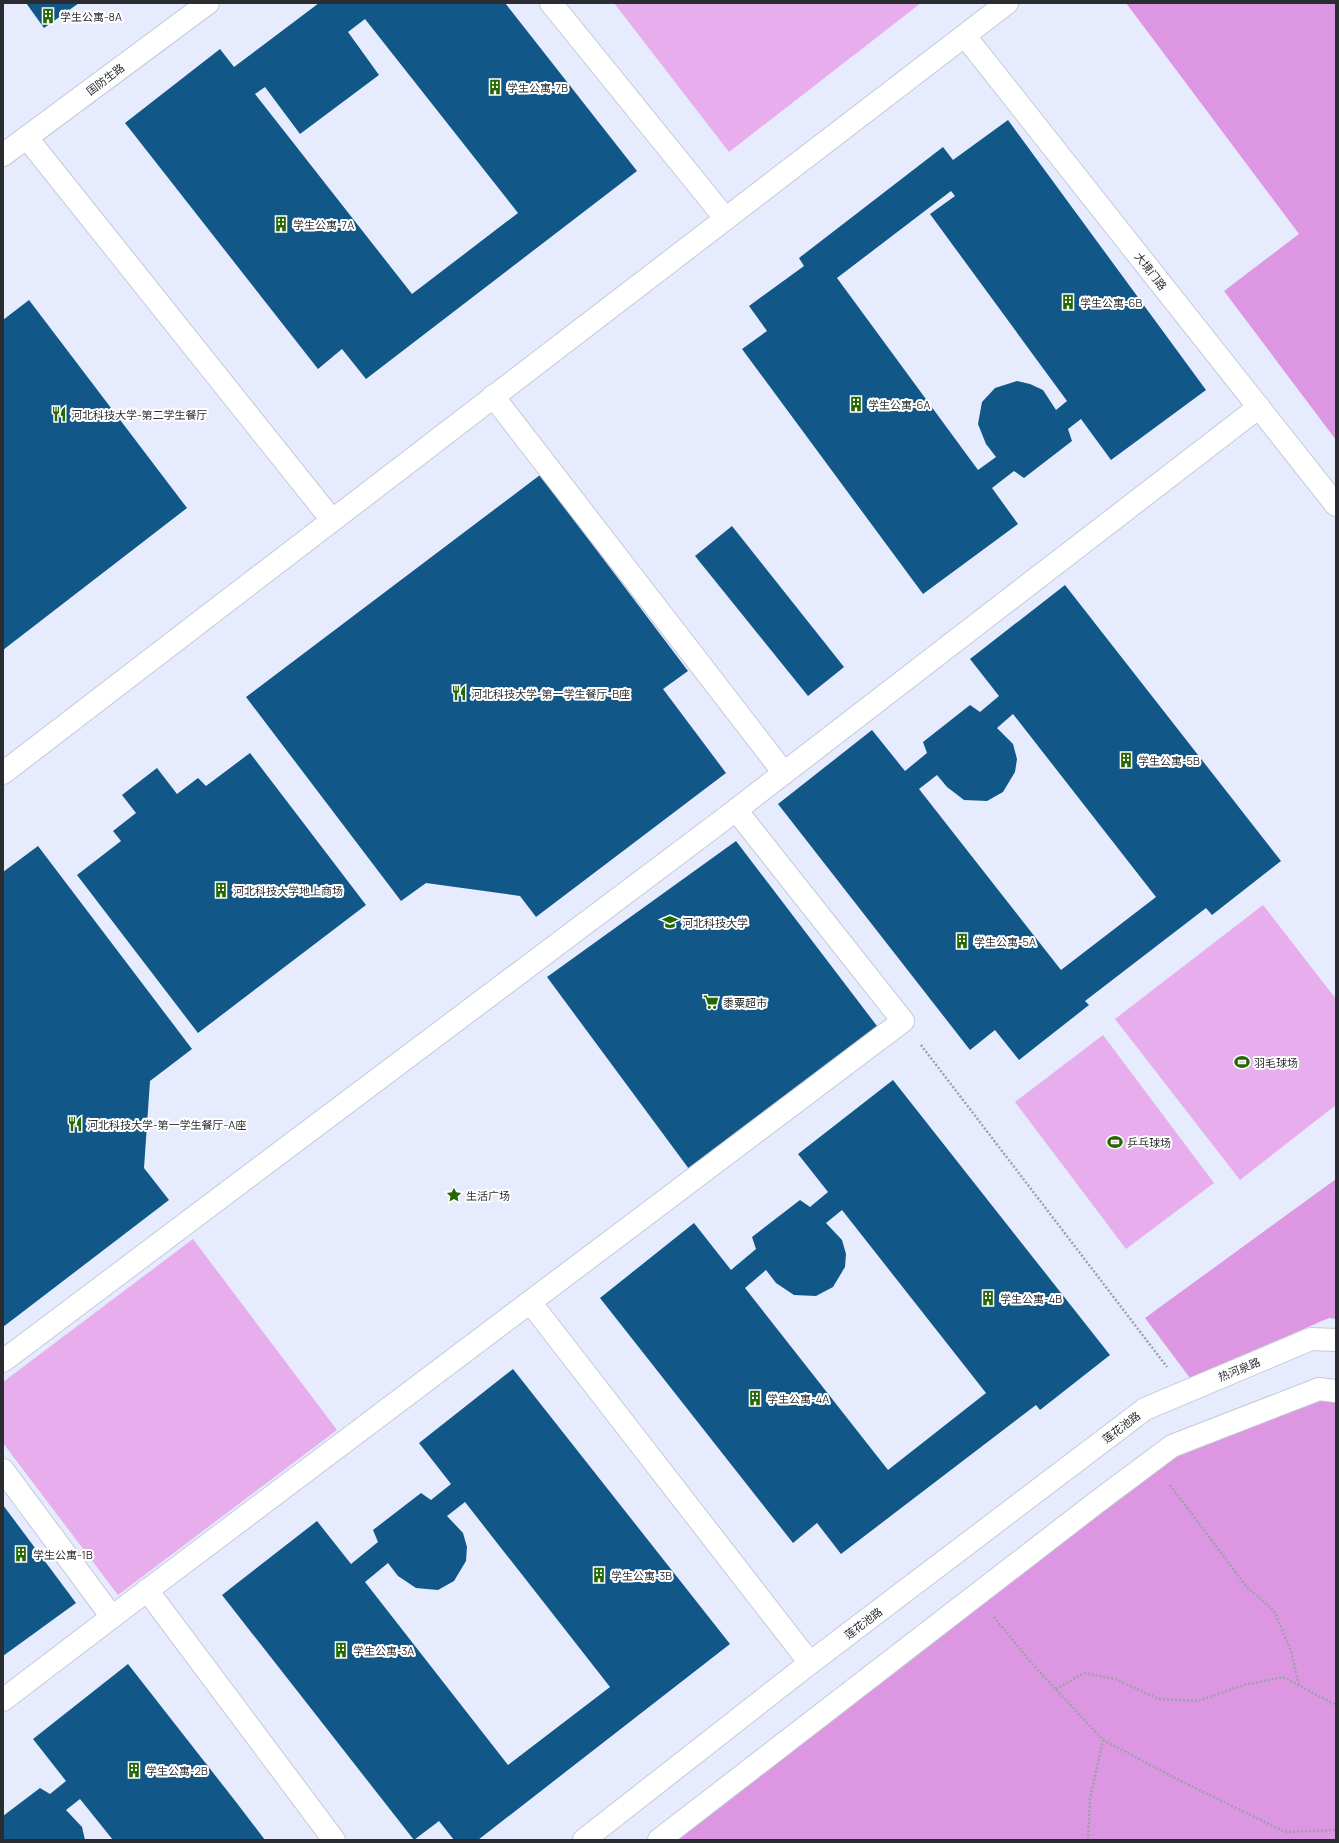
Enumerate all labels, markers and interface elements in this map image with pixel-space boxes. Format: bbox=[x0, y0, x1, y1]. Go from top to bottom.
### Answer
building icon: 学生公寓-8A bbox=[39, 7, 57, 25]
place label: 学生公寓-8A bbox=[60, 9, 122, 24]
street label: 国防生路 bbox=[83, 60, 127, 98]
building icon: 学生公寓-7B bbox=[486, 78, 504, 96]
place label: 学生公寓-7B bbox=[507, 80, 568, 95]
building icon: 学生公寓-7A bbox=[272, 215, 290, 233]
place label: 学生公寓-7A bbox=[293, 217, 354, 232]
street label: 大境门路 bbox=[1132, 249, 1170, 293]
building icon: 学生公寓-6B bbox=[1059, 293, 1077, 311]
place label: 学生公寓-6B bbox=[1080, 295, 1142, 310]
building icon: 学生公寓-6A bbox=[847, 395, 865, 413]
place label: 学生公寓-6A bbox=[868, 397, 930, 412]
restaurant icon: 河北科技大学-第二学生餐厅 bbox=[50, 405, 68, 423]
place label: 河北科技大学-第二学生餐厅 bbox=[71, 407, 208, 422]
restaurant icon: 河北科技大学-第一学生餐厅-B座 bbox=[450, 684, 468, 702]
place label: 河北科技大学-第一学生餐厅-B座 bbox=[471, 686, 630, 701]
building icon: 学生公寓-5B bbox=[1117, 751, 1135, 769]
place label: 学生公寓-5B bbox=[1138, 753, 1200, 768]
building icon: 河北科技大学地上商场 bbox=[212, 881, 230, 899]
place label: 河北科技大学地上商场 bbox=[233, 883, 343, 898]
school or university icon: 河北科技大学 bbox=[661, 913, 679, 931]
place label: 河北科技大学 bbox=[682, 915, 748, 930]
building icon: 学生公寓-5A bbox=[953, 932, 971, 950]
place label: 学生公寓-5A bbox=[974, 934, 1036, 949]
supermarket icon: 黍粟超市 bbox=[702, 993, 720, 1011]
place label: 黍粟超市 bbox=[723, 995, 767, 1010]
sports icon: 羽毛球场 bbox=[1233, 1053, 1251, 1071]
place label: 羽毛球场 bbox=[1254, 1055, 1298, 1070]
restaurant icon: 河北科技大学-第一学生餐厅-A座 bbox=[66, 1115, 84, 1133]
place label: 河北科技大学-第一学生餐厅-A座 bbox=[87, 1117, 246, 1132]
sports icon: 乒乓球场 bbox=[1106, 1133, 1124, 1151]
place label: 乒乓球场 bbox=[1127, 1135, 1171, 1150]
place icon: 生活广场 bbox=[445, 1186, 463, 1204]
place label: 生活广场 bbox=[466, 1188, 510, 1203]
building icon: 学生公寓-4B bbox=[979, 1289, 997, 1307]
place label: 学生公寓-4B bbox=[1000, 1291, 1062, 1306]
street label: 热河泉路 bbox=[1216, 1354, 1262, 1384]
building icon: 学生公寓-4A bbox=[746, 1389, 764, 1407]
place label: 学生公寓-4A bbox=[767, 1391, 829, 1406]
street label: 莲花池路 bbox=[1099, 1408, 1143, 1446]
building icon: 学生公寓-1B bbox=[12, 1545, 30, 1563]
place label: 学生公寓-1B bbox=[33, 1547, 93, 1562]
building icon: 学生公寓-3B bbox=[590, 1566, 608, 1584]
place label: 学生公寓-3B bbox=[611, 1568, 672, 1583]
street label: 莲花池路 bbox=[841, 1604, 885, 1642]
building icon: 学生公寓-3A bbox=[332, 1641, 350, 1659]
place label: 学生公寓-3A bbox=[353, 1643, 414, 1658]
building icon: 学生公寓-2B bbox=[125, 1761, 143, 1779]
place label: 学生公寓-2B bbox=[146, 1763, 208, 1778]

